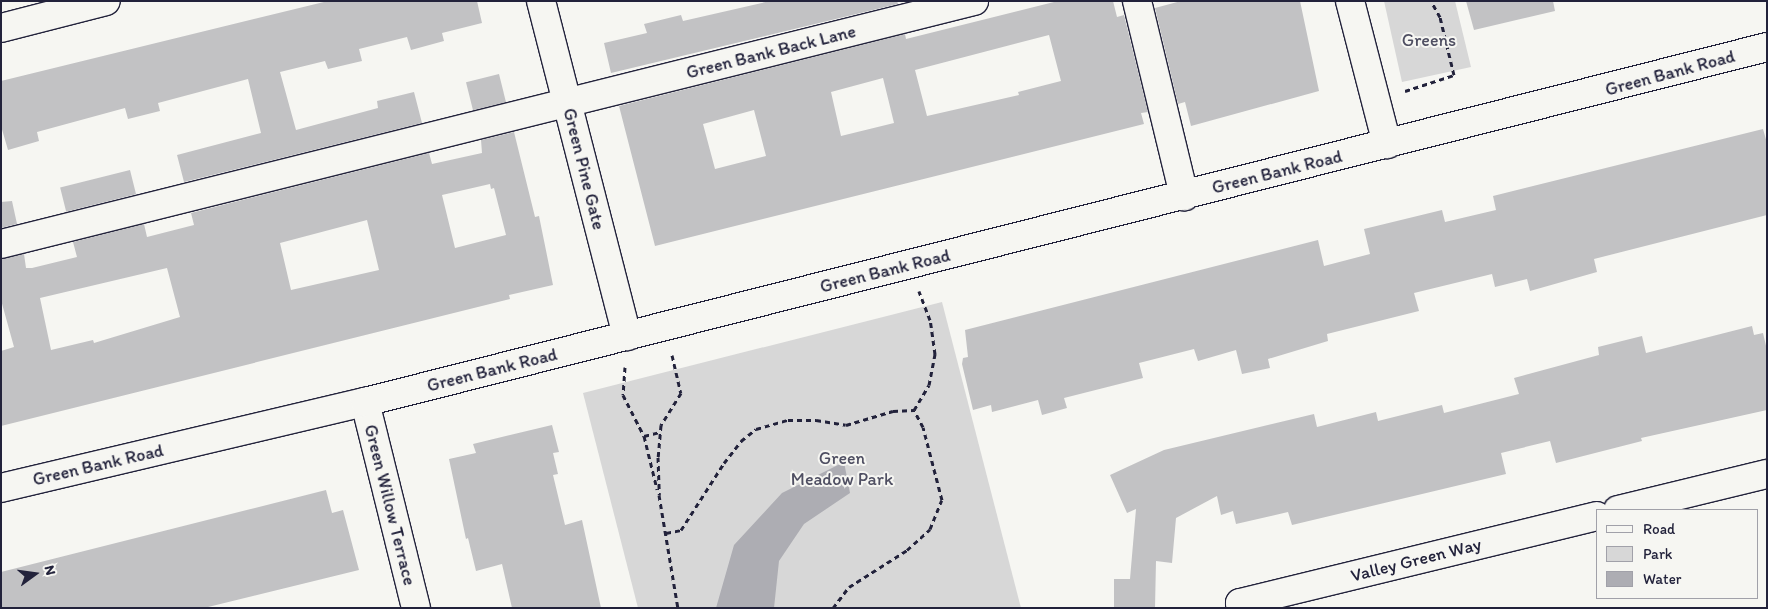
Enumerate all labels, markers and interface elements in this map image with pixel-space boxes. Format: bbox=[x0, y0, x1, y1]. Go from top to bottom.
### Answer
street label: Green Bank Back Lane bbox=[684, 20, 858, 84]
park label: Greens bbox=[1402, 29, 1456, 51]
street label: Green Bank Road bbox=[1603, 45, 1737, 101]
street label: Green Pine Gate bbox=[558, 106, 610, 232]
street label: Green Bank Road bbox=[1210, 145, 1344, 199]
street label: Green Bank Road bbox=[818, 244, 952, 298]
street label: Green Bank Road bbox=[425, 343, 559, 397]
street label: Green Willow Terrace bbox=[360, 423, 420, 587]
street label: Green Bank Road bbox=[31, 439, 165, 491]
park label: Green Meadow Park bbox=[791, 448, 893, 490]
legend bbox=[1596, 509, 1758, 599]
text: Road bbox=[1643, 520, 1675, 538]
street label: Valley Green Way bbox=[1349, 533, 1483, 587]
text: Park bbox=[1643, 545, 1673, 563]
north arrow bbox=[10, 549, 60, 599]
text: N bbox=[41, 564, 59, 577]
text: Water bbox=[1643, 570, 1681, 588]

